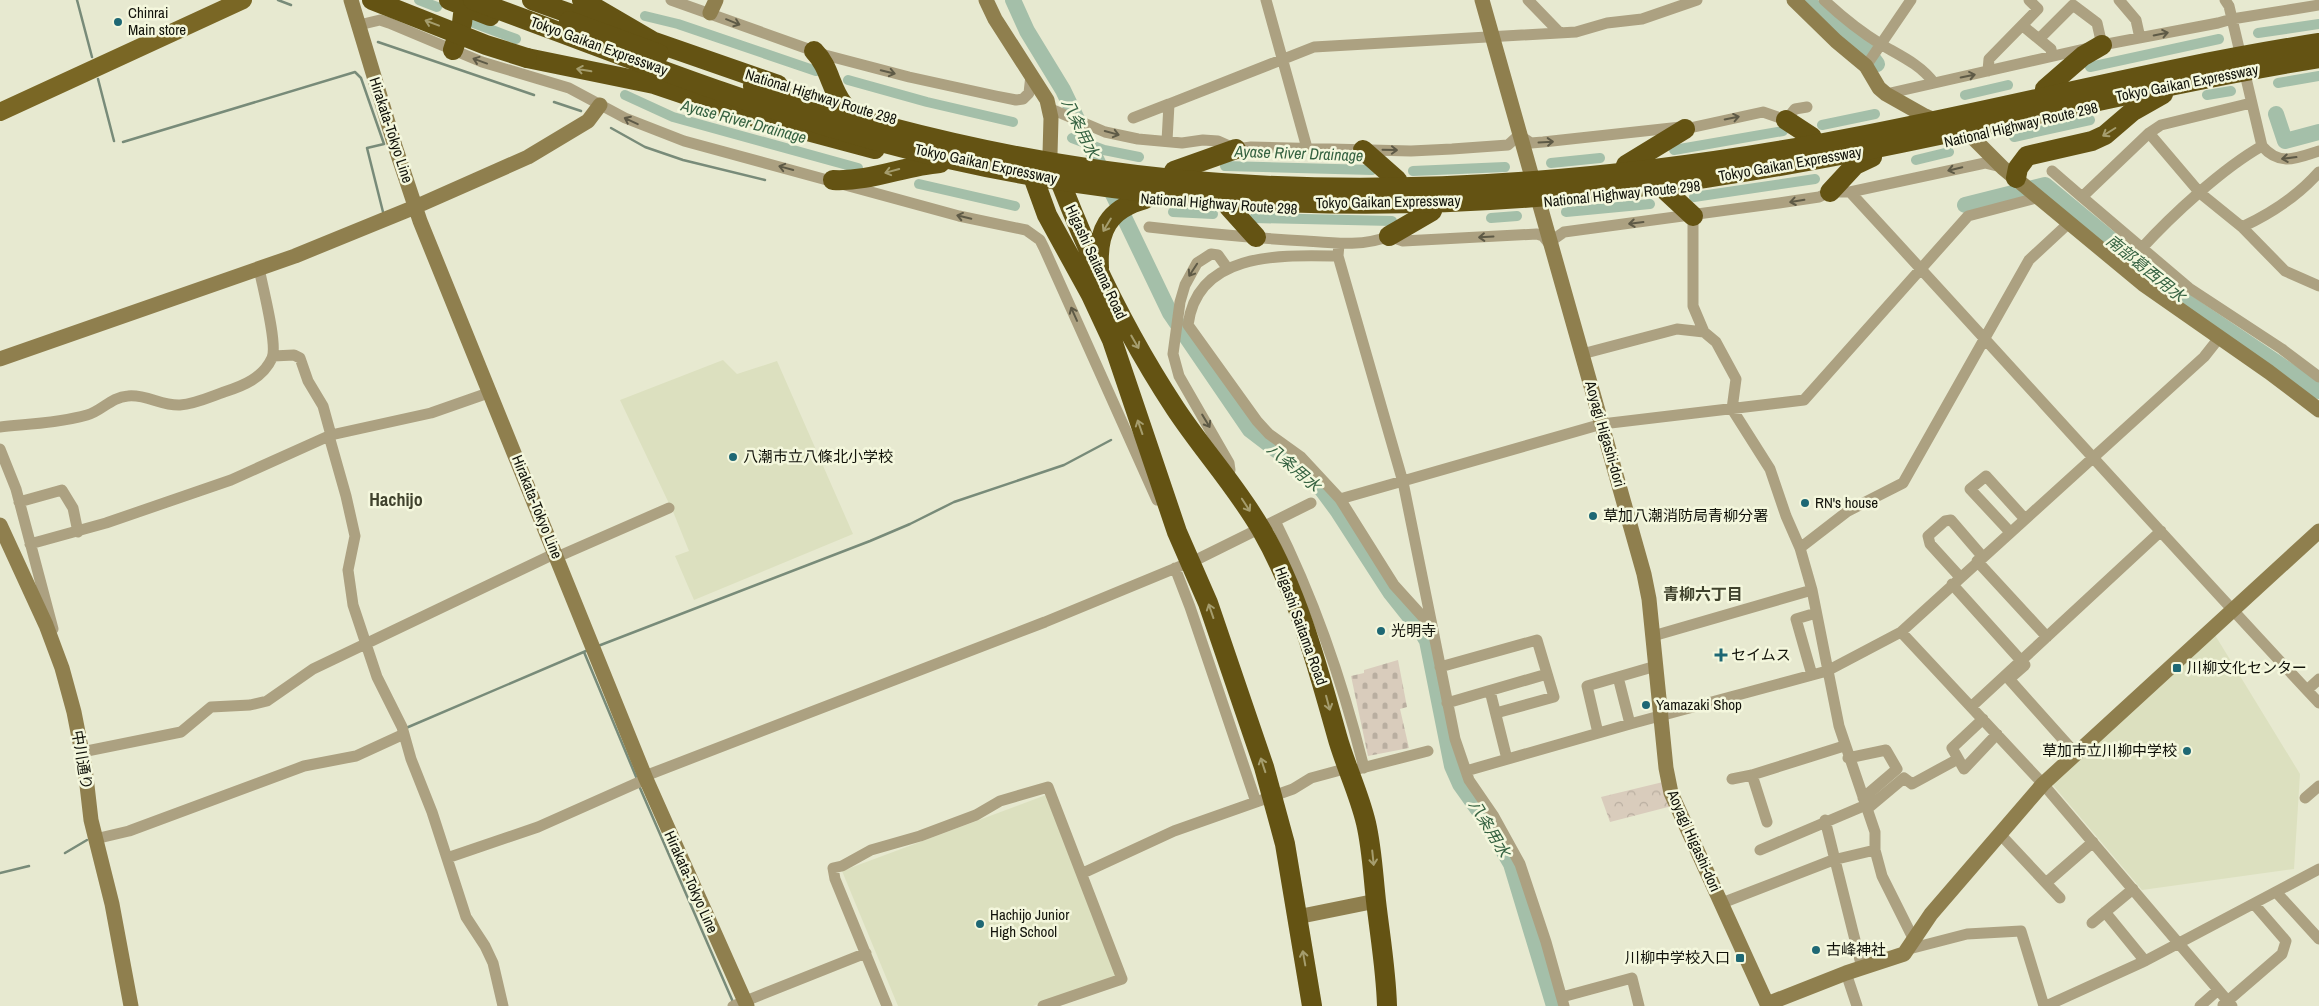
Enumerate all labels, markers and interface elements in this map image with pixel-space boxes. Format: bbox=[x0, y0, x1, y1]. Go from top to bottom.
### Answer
place label: Chinrai Main store bbox=[128, 2, 186, 40]
street label: Tokyo Gaikan Expressway bbox=[527, 11, 672, 80]
marker: Chinrai Main store bbox=[112, 16, 124, 28]
one-way arrow bbox=[425, 18, 440, 28]
one-way arrow bbox=[725, 18, 740, 27]
one-way arrow bbox=[2152, 29, 2168, 39]
one-way arrow bbox=[473, 56, 489, 65]
street label: Tokyo Gaikan Expressway bbox=[2114, 58, 2261, 107]
street label: National Highway Route 298 bbox=[743, 63, 900, 130]
one-way arrow bbox=[576, 65, 592, 75]
one-way arrow bbox=[879, 68, 895, 77]
one-way arrow bbox=[1960, 71, 1976, 80]
street label: Hirakata-Tokyo Line bbox=[364, 74, 419, 186]
water label: Ayase River Drainage bbox=[678, 93, 809, 148]
water label: 八条用水 bbox=[1057, 94, 1106, 163]
street label: National Highway Route 298 bbox=[1942, 97, 2100, 152]
one-way arrow bbox=[1724, 113, 1740, 123]
one-way arrow bbox=[624, 115, 639, 125]
one-way arrow bbox=[2102, 126, 2116, 137]
one-way arrow bbox=[1104, 129, 1120, 139]
one-way arrow bbox=[1538, 137, 1554, 146]
street label: Tokyo Gaikan Expressway bbox=[913, 138, 1060, 189]
water label: Ayase River Drainage bbox=[1233, 140, 1364, 166]
street label: Tokyo Gaikan Expressway bbox=[1717, 140, 1864, 186]
one-way arrow bbox=[1381, 145, 1397, 155]
one-way arrow bbox=[2281, 153, 2297, 163]
one-way arrow bbox=[778, 162, 794, 172]
one-way arrow bbox=[1948, 164, 1964, 174]
one-way arrow bbox=[885, 167, 901, 177]
street label: National Highway Route 298 bbox=[1543, 175, 1701, 212]
street label: National Highway Route 298 bbox=[1140, 188, 1298, 219]
street label: Tokyo Gaikan Expressway bbox=[1315, 190, 1461, 213]
one-way arrow bbox=[1789, 196, 1805, 206]
street label: Higashi Saitama Road bbox=[1061, 201, 1132, 323]
one-way arrow bbox=[956, 212, 972, 221]
one-way arrow bbox=[1101, 218, 1111, 232]
one-way arrow bbox=[1628, 218, 1644, 228]
water label: 南部葛西用水 bbox=[2102, 229, 2192, 308]
one-way arrow bbox=[1478, 232, 1494, 241]
one-way arrow bbox=[1188, 263, 1198, 277]
one-way arrow bbox=[1068, 307, 1078, 322]
one-way arrow bbox=[1130, 334, 1140, 348]
street label: Aoyagi Higashi-dori bbox=[1580, 377, 1631, 489]
one-way arrow bbox=[1201, 414, 1211, 428]
one-way arrow bbox=[1135, 420, 1144, 435]
water label: 八条用水 bbox=[1263, 438, 1327, 498]
place label: 八潮市立八條北小学校 bbox=[743, 446, 893, 467]
marker: 八潮市立八條北小学校 bbox=[727, 451, 739, 463]
street label: Hirakata-Tokyo Line bbox=[507, 452, 568, 562]
district label: Hachijo bbox=[369, 487, 423, 512]
place label: RN's house bbox=[1815, 492, 1878, 513]
marker: RN's house bbox=[1799, 497, 1811, 509]
one-way arrow bbox=[1240, 498, 1251, 512]
place label: 草加八潮消防局青柳分署 bbox=[1603, 505, 1768, 526]
marker: 草加八潮消防局青柳分署 bbox=[1587, 510, 1599, 522]
street label: Higashi Saitama Road bbox=[1270, 564, 1333, 688]
district label: 青柳六丁目 bbox=[1663, 583, 1743, 605]
one-way arrow bbox=[1206, 604, 1215, 619]
place label: 光明寺 bbox=[1391, 620, 1436, 641]
marker: 光明寺 bbox=[1375, 625, 1387, 637]
place label: セイムス bbox=[1731, 644, 1791, 665]
marker: セイムス bbox=[1715, 649, 1727, 661]
place label: 川柳文化センター bbox=[2187, 657, 2307, 678]
marker: 川柳文化センター bbox=[2171, 662, 2183, 674]
one-way arrow bbox=[1324, 694, 1333, 710]
place label: Yamazaki Shop bbox=[1656, 694, 1742, 715]
marker: Yamazaki Shop bbox=[1640, 699, 1652, 711]
street label: 中川通り bbox=[67, 729, 98, 791]
place label: 草加市立川柳中学校 bbox=[2042, 740, 2177, 761]
marker: 草加市立川柳中学校 bbox=[2181, 745, 2193, 757]
one-way arrow bbox=[1258, 758, 1267, 773]
street label: Aoyagi Higashi-dori bbox=[1662, 786, 1726, 895]
water label: 八条用水 bbox=[1464, 795, 1517, 863]
street label: Hirakata-Tokyo Line bbox=[659, 827, 723, 936]
one-way arrow bbox=[1368, 850, 1378, 866]
place label: Hachijo Junior High School bbox=[990, 904, 1069, 942]
marker: Hachijo Junior High School bbox=[974, 918, 986, 930]
place label: 古峰神社 bbox=[1826, 939, 1886, 960]
marker: 古峰神社 bbox=[1810, 944, 1822, 956]
place label: 川柳中学校入口 bbox=[1625, 947, 1730, 968]
one-way arrow bbox=[1299, 950, 1309, 966]
marker: 川柳中学校入口 bbox=[1734, 952, 1746, 964]

